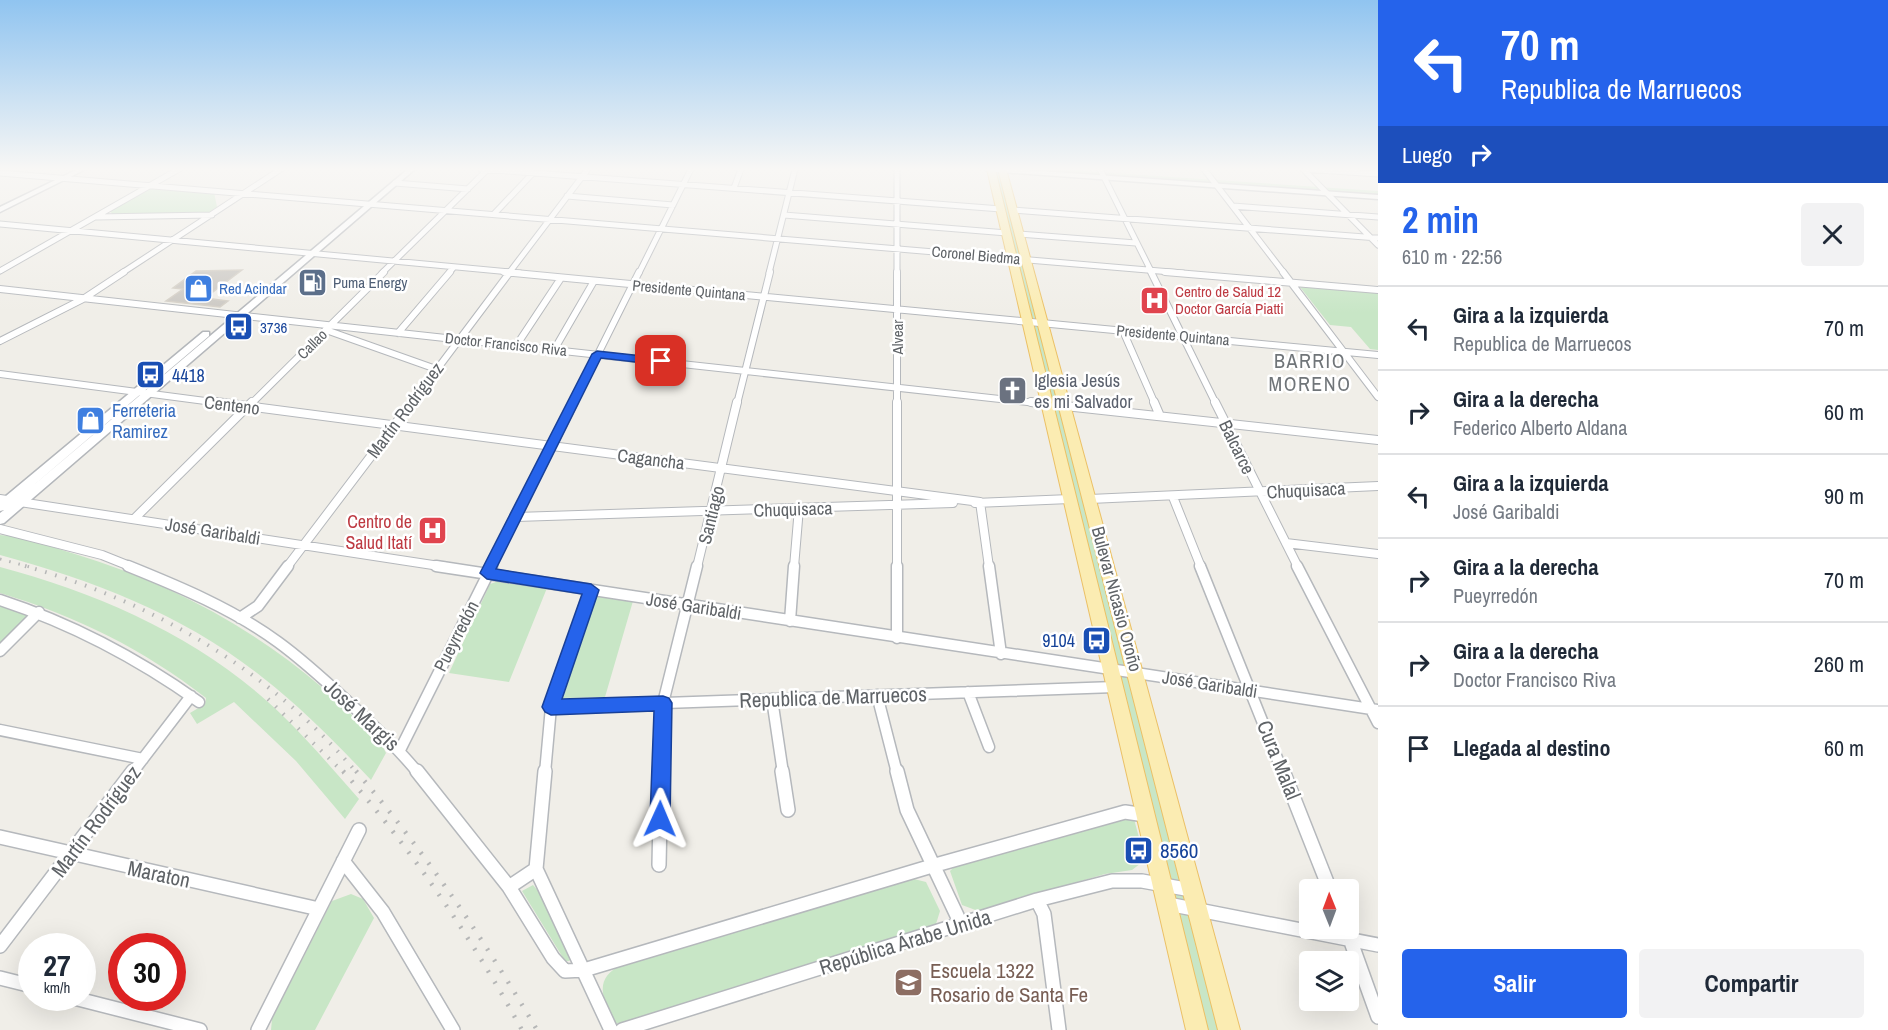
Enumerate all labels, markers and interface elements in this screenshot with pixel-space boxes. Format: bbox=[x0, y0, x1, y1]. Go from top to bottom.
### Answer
text: 70 m bbox=[1501, 17, 1580, 73]
icon: left bbox=[1402, 24, 1480, 102]
text: Republica de Marruecos bbox=[1501, 71, 1742, 107]
icon: right bbox=[1464, 138, 1497, 171]
text: Luego bbox=[1402, 140, 1452, 170]
text: 2 min bbox=[1402, 196, 1479, 244]
button: close bbox=[1801, 203, 1864, 266]
street label: Coronel Biedma bbox=[931, 241, 1021, 269]
text: 610 m · 22:56 bbox=[1402, 243, 1502, 270]
fuel station icon: Puma Energy bbox=[296, 266, 328, 298]
shop icon: Red Acindar bbox=[182, 272, 214, 304]
place label: Puma Energy bbox=[333, 272, 408, 293]
street label: Presidente Quintana bbox=[632, 275, 747, 305]
place label: Red Acindar bbox=[219, 278, 287, 299]
place label: Centro de Salud 12 Doctor García Piatti bbox=[1175, 281, 1284, 319]
hospital icon: Centro de Salud 12 Doctor García Piatti bbox=[1138, 284, 1170, 316]
text: Gira a la izquierda bbox=[1453, 300, 1608, 330]
bus stop icon: 3736 bbox=[223, 311, 255, 343]
icon: left bbox=[1402, 312, 1435, 345]
text: 70 m bbox=[1824, 313, 1864, 343]
place label: 3736 bbox=[260, 317, 288, 338]
street label: Alvear bbox=[887, 320, 908, 355]
street label: Presidente Quintana bbox=[1116, 320, 1231, 350]
street label: Callao bbox=[292, 324, 332, 364]
street label: Doctor Francisco Riva bbox=[444, 327, 568, 361]
text: Republica de Marruecos bbox=[1453, 330, 1632, 357]
pin bbox=[635, 335, 686, 386]
icon: arrive bbox=[644, 344, 677, 377]
district label: BARRIO MORENO bbox=[1269, 347, 1351, 397]
street label: Martín Rodríguez bbox=[361, 357, 449, 463]
bus stop icon: 4418 bbox=[135, 359, 167, 391]
place label: 4418 bbox=[172, 363, 205, 388]
place label: Iglesia Jesús es mi Salvador bbox=[1034, 368, 1133, 414]
church icon: Iglesia Jesús es mi Salvador bbox=[997, 374, 1029, 406]
text: Gira a la derecha bbox=[1453, 384, 1598, 414]
street label: Centeno bbox=[203, 389, 261, 421]
icon: right bbox=[1402, 396, 1435, 429]
text: 60 m bbox=[1824, 397, 1864, 427]
place label: Ferreteria Ramirez bbox=[112, 398, 176, 444]
shop icon: Ferreteria Ramirez bbox=[75, 404, 107, 436]
text: Federico Alberto Aldana bbox=[1453, 414, 1627, 441]
street label: Balcarce bbox=[1213, 416, 1261, 478]
street label: Cagancha bbox=[616, 442, 686, 476]
text: Gira a la izquierda bbox=[1453, 468, 1608, 498]
street label: Chuquisaca bbox=[1266, 475, 1346, 505]
icon: left bbox=[1402, 480, 1435, 513]
text: 90 m bbox=[1824, 481, 1864, 511]
street label: Santiago bbox=[692, 483, 730, 547]
street label: Chuquisaca bbox=[753, 495, 833, 523]
text: José Garibaldi bbox=[1453, 498, 1560, 525]
place label: Centro de Salud Itatí bbox=[346, 509, 413, 555]
street label: José Garibaldi bbox=[164, 511, 262, 551]
hospital icon: Centro de Salud Itatí bbox=[417, 515, 449, 547]
street label: Bulevar Nicasio Oroño bbox=[1086, 524, 1148, 674]
text: Gira a la derecha bbox=[1453, 552, 1598, 582]
icon: right bbox=[1402, 564, 1435, 597]
text: 70 m bbox=[1824, 565, 1864, 595]
text: Pueyrredón bbox=[1453, 582, 1538, 609]
street label: José Garibaldi bbox=[645, 586, 743, 626]
street label: Pueyrredón bbox=[428, 596, 484, 676]
bus stop icon: 9104 bbox=[1080, 624, 1112, 656]
place label: 9104 bbox=[1042, 628, 1075, 653]
text: Gira a la derecha bbox=[1453, 636, 1598, 666]
icon: right bbox=[1402, 648, 1435, 681]
text: 260 m bbox=[1814, 649, 1864, 679]
street label: José Garibaldi bbox=[1161, 664, 1259, 704]
text: Doctor Francisco Riva bbox=[1453, 666, 1616, 693]
street label: José Margis bbox=[318, 672, 406, 758]
street label: Republica de Marruecos bbox=[739, 679, 927, 715]
street label: Cura Malal bbox=[1250, 716, 1308, 804]
icon: arrive bbox=[1402, 732, 1435, 765]
text: Llegada al destino bbox=[1453, 733, 1610, 763]
text: 60 m bbox=[1824, 733, 1864, 763]
street label: Martín Rodríguez bbox=[44, 759, 148, 883]
position arrow bbox=[628, 787, 692, 851]
bus stop icon: 8560 bbox=[1123, 834, 1155, 866]
place label: 8560 bbox=[1160, 836, 1198, 865]
street label: Maraton bbox=[125, 853, 193, 895]
north arrow bbox=[1299, 879, 1359, 939]
map controls bbox=[1299, 879, 1359, 1011]
street label: República Árabe Unida bbox=[816, 902, 995, 982]
speed limit sign: 30 bbox=[108, 933, 186, 1011]
text: 27 bbox=[43, 945, 71, 985]
button: Salir bbox=[1402, 949, 1627, 1018]
button: Compartir bbox=[1639, 949, 1864, 1018]
button: layers bbox=[1299, 951, 1359, 1011]
place label: Escuela 1322 Rosario de Santa Fe bbox=[930, 956, 1088, 1009]
school or university icon: Escuela 1322 Rosario de Santa Fe bbox=[893, 966, 925, 998]
text: km/h bbox=[44, 977, 70, 998]

